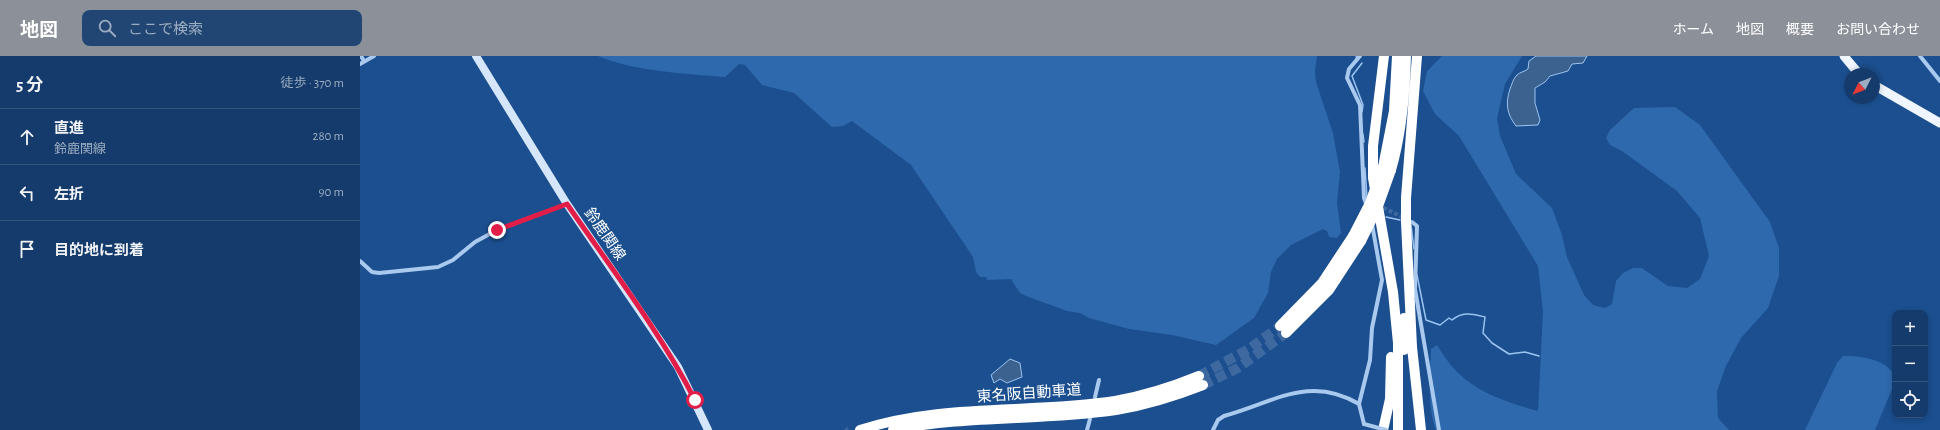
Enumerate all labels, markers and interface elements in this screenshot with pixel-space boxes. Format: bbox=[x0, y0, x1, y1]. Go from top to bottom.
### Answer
search box bbox=[82, 10, 362, 46]
icon: search bbox=[96, 17, 118, 39]
text: 地図 bbox=[20, 21, 58, 40]
text: ここで検索 bbox=[128, 22, 203, 37]
text: ホーム bbox=[1672, 23, 1714, 37]
text: 地図 bbox=[1736, 23, 1764, 37]
text: 概要 bbox=[1786, 23, 1814, 37]
text: お問い合わせ bbox=[1836, 23, 1920, 37]
north arrow bbox=[1844, 68, 1880, 104]
text: 5 分 bbox=[16, 76, 43, 93]
text: 徒歩 · 370 m bbox=[281, 77, 344, 90]
text: 直進 bbox=[54, 121, 84, 136]
icon: ahead bbox=[16, 126, 38, 148]
text: 280 m bbox=[313, 130, 344, 143]
text: 鈴鹿関線 bbox=[54, 143, 106, 156]
icon: left bbox=[16, 182, 38, 204]
text: 90 m bbox=[318, 186, 344, 199]
text: 左折 bbox=[54, 187, 84, 202]
street label: 鈴鹿関線 bbox=[581, 205, 629, 263]
route end bbox=[488, 221, 506, 239]
icon: arrive bbox=[16, 238, 38, 260]
text: 目的地に到着 bbox=[54, 243, 144, 258]
map controls bbox=[1892, 310, 1928, 418]
button: + bbox=[1892, 310, 1928, 346]
button: − bbox=[1892, 346, 1928, 382]
street label: 東名阪自動車道 bbox=[976, 381, 1082, 405]
button: locate bbox=[1892, 382, 1928, 418]
route start bbox=[686, 391, 704, 409]

